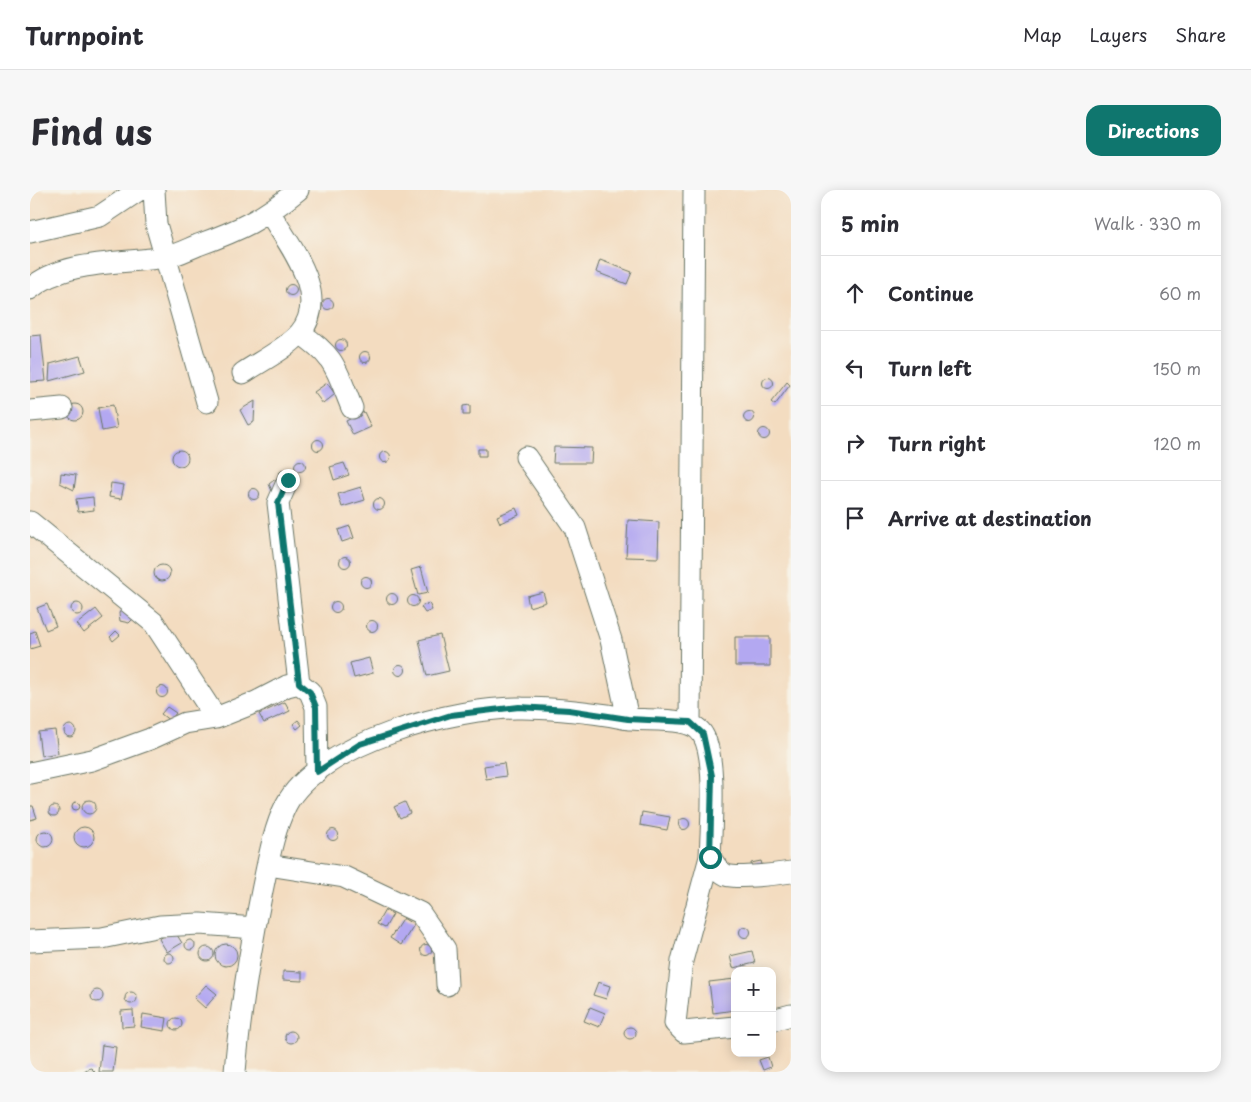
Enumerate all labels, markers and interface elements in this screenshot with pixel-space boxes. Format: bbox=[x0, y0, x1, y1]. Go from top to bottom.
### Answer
text: Turnpoint bbox=[25, 17, 144, 53]
text: Map bbox=[1023, 21, 1062, 48]
text: Layers bbox=[1090, 21, 1147, 48]
text: Share bbox=[1175, 21, 1226, 48]
text: Find us bbox=[30, 104, 152, 157]
button: Directions bbox=[1086, 105, 1221, 156]
text: 5 min bbox=[841, 207, 899, 239]
text: Walk · 330 m bbox=[1094, 211, 1201, 235]
icon: ahead bbox=[841, 279, 869, 307]
text: Continue bbox=[888, 279, 974, 307]
text: 60 m bbox=[1159, 281, 1201, 305]
icon: left bbox=[841, 354, 869, 382]
text: Turn left bbox=[888, 354, 972, 382]
text: 150 m bbox=[1153, 356, 1201, 380]
icon: right bbox=[841, 429, 869, 457]
text: Turn right bbox=[888, 429, 986, 457]
text: 120 m bbox=[1154, 431, 1201, 455]
route end bbox=[277, 469, 300, 492]
icon: arrive bbox=[841, 504, 869, 532]
text: Arrive at destination bbox=[888, 504, 1092, 532]
route start bbox=[699, 846, 722, 869]
map controls bbox=[731, 967, 776, 1057]
button: + bbox=[731, 967, 776, 1012]
button: − bbox=[731, 1012, 776, 1057]

